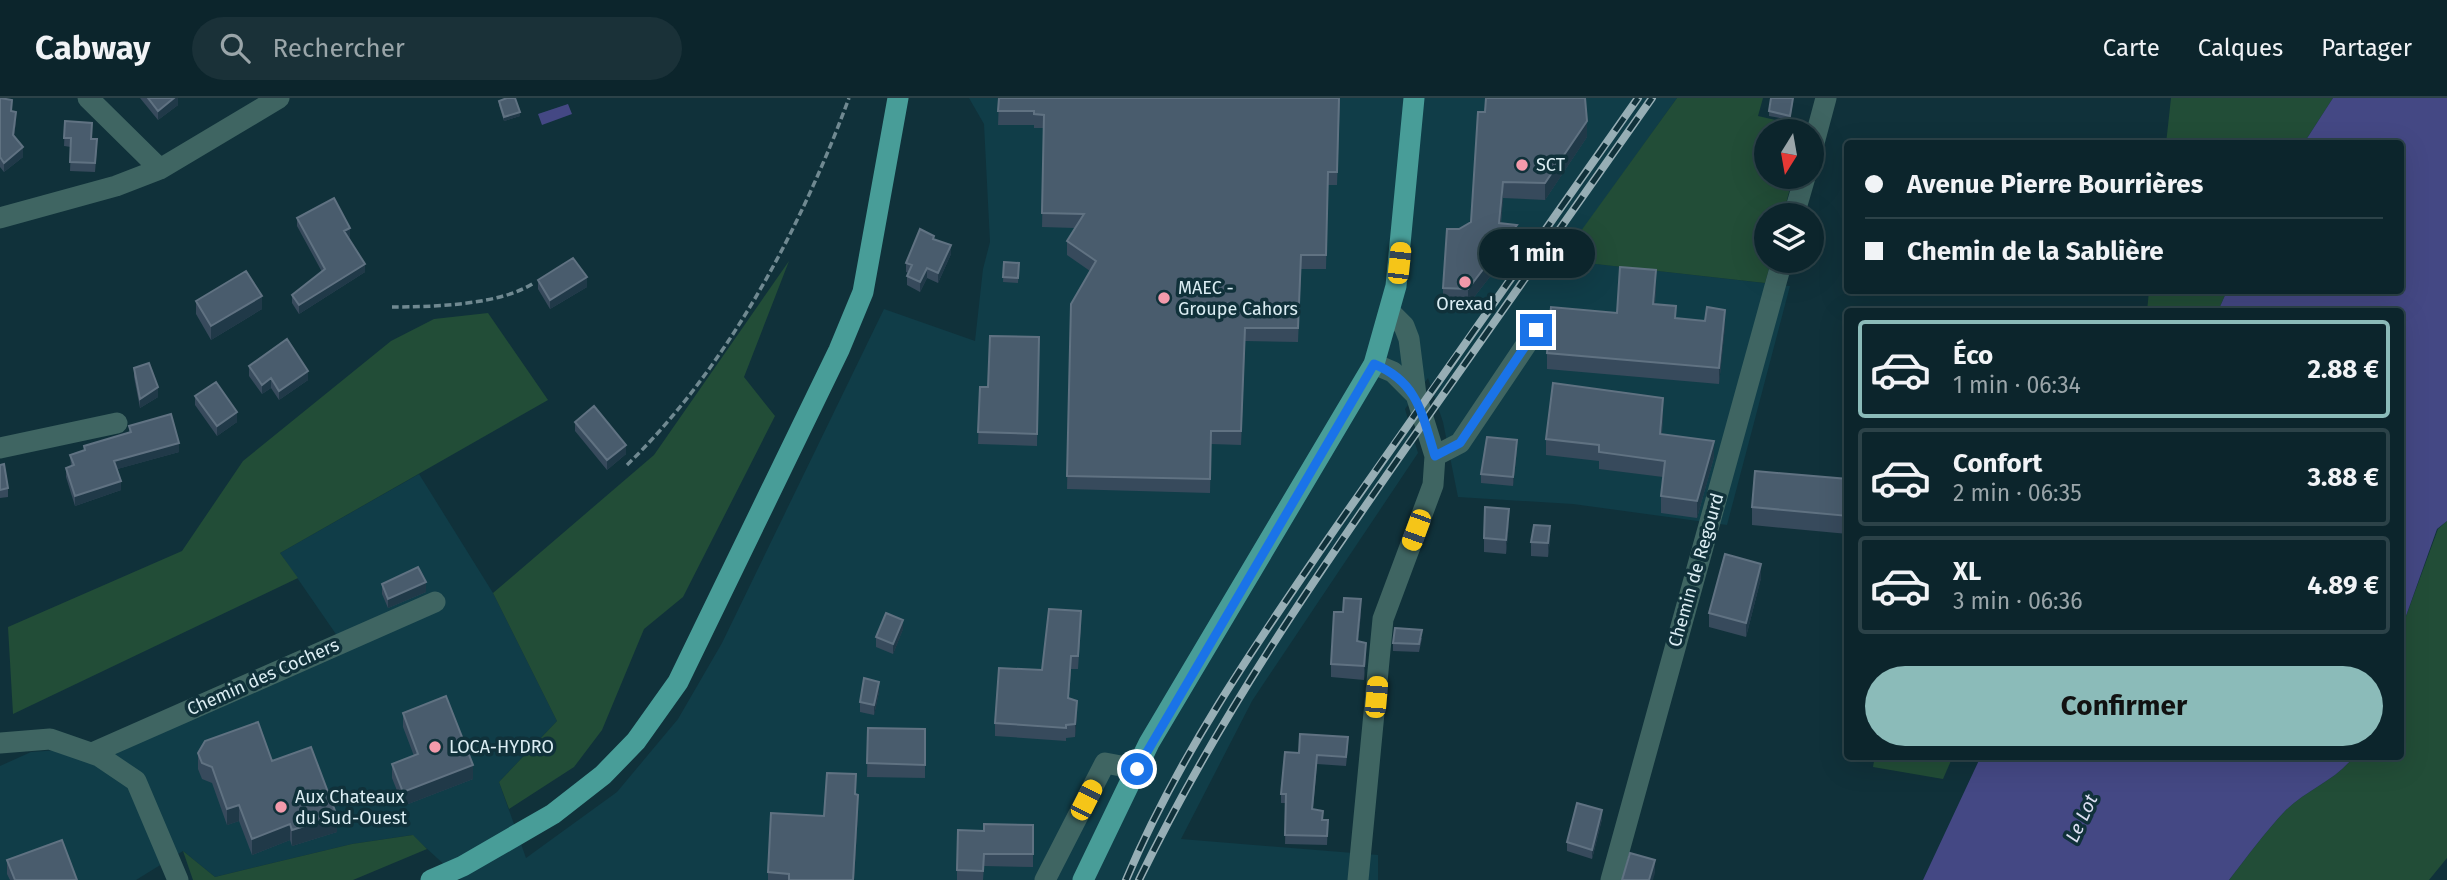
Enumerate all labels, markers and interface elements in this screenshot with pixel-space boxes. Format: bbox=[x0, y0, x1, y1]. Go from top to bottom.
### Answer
search box bbox=[192, 17, 682, 80]
text: Cabway bbox=[35, 28, 150, 68]
icon: search bbox=[216, 29, 254, 67]
text: Rechercher bbox=[272, 33, 405, 64]
text: Carte bbox=[2103, 34, 2160, 62]
text: Calques bbox=[2198, 34, 2283, 62]
text: Partager bbox=[2321, 34, 2412, 62]
north arrow bbox=[1754, 119, 1824, 189]
map controls bbox=[1754, 119, 1824, 273]
place label: SCT bbox=[1536, 154, 1566, 176]
marker: SCT bbox=[1514, 157, 1530, 173]
text: Avenue Pierre Bourrières bbox=[1907, 169, 2203, 200]
button: layers bbox=[1754, 203, 1824, 273]
callout: 1 min bbox=[1478, 229, 1594, 278]
text: Chemin de la Sablière bbox=[1907, 236, 2164, 267]
text: 1 min bbox=[1509, 239, 1565, 267]
car bbox=[1387, 241, 1412, 285]
marker: Orexad bbox=[1457, 274, 1473, 290]
place label: MAEC - Groupe Cahors bbox=[1178, 277, 1298, 320]
marker: MAEC - Groupe Cahors bbox=[1156, 290, 1172, 306]
place label: Orexad bbox=[1436, 293, 1494, 315]
route end bbox=[1520, 314, 1552, 346]
icon: car bbox=[1869, 338, 1932, 401]
text: Éco bbox=[1953, 340, 1993, 371]
text: 2.88 € bbox=[2308, 354, 2379, 385]
text: 1 min · 06:34 bbox=[1953, 371, 2081, 399]
icon: car bbox=[1869, 446, 1932, 509]
text: Confort bbox=[1953, 448, 2042, 479]
text: 3.88 € bbox=[2307, 462, 2379, 493]
text: 2 min · 06:35 bbox=[1953, 479, 2082, 507]
street label: Chemin de Regourd bbox=[1664, 491, 1728, 649]
car bbox=[1399, 507, 1434, 553]
icon: car bbox=[1869, 554, 1932, 617]
text: XL bbox=[1953, 556, 1981, 587]
text: 4.89 € bbox=[2307, 570, 2379, 601]
text: 3 min · 06:36 bbox=[1953, 587, 2083, 615]
street label: Chemin des Cochers bbox=[184, 634, 342, 720]
button: Confirmer bbox=[1865, 666, 2383, 746]
car bbox=[1364, 675, 1389, 719]
place label: LOCA-HYDRO bbox=[449, 736, 554, 758]
marker: LOCA-HYDRO bbox=[427, 739, 443, 755]
route start bbox=[1121, 753, 1153, 785]
car bbox=[1068, 777, 1105, 823]
place label: Aux Chateaux du Sud-Ouest bbox=[295, 786, 407, 829]
water label: Le Lot bbox=[2060, 790, 2103, 846]
marker: Aux Chateaux du Sud-Ouest bbox=[273, 799, 289, 815]

